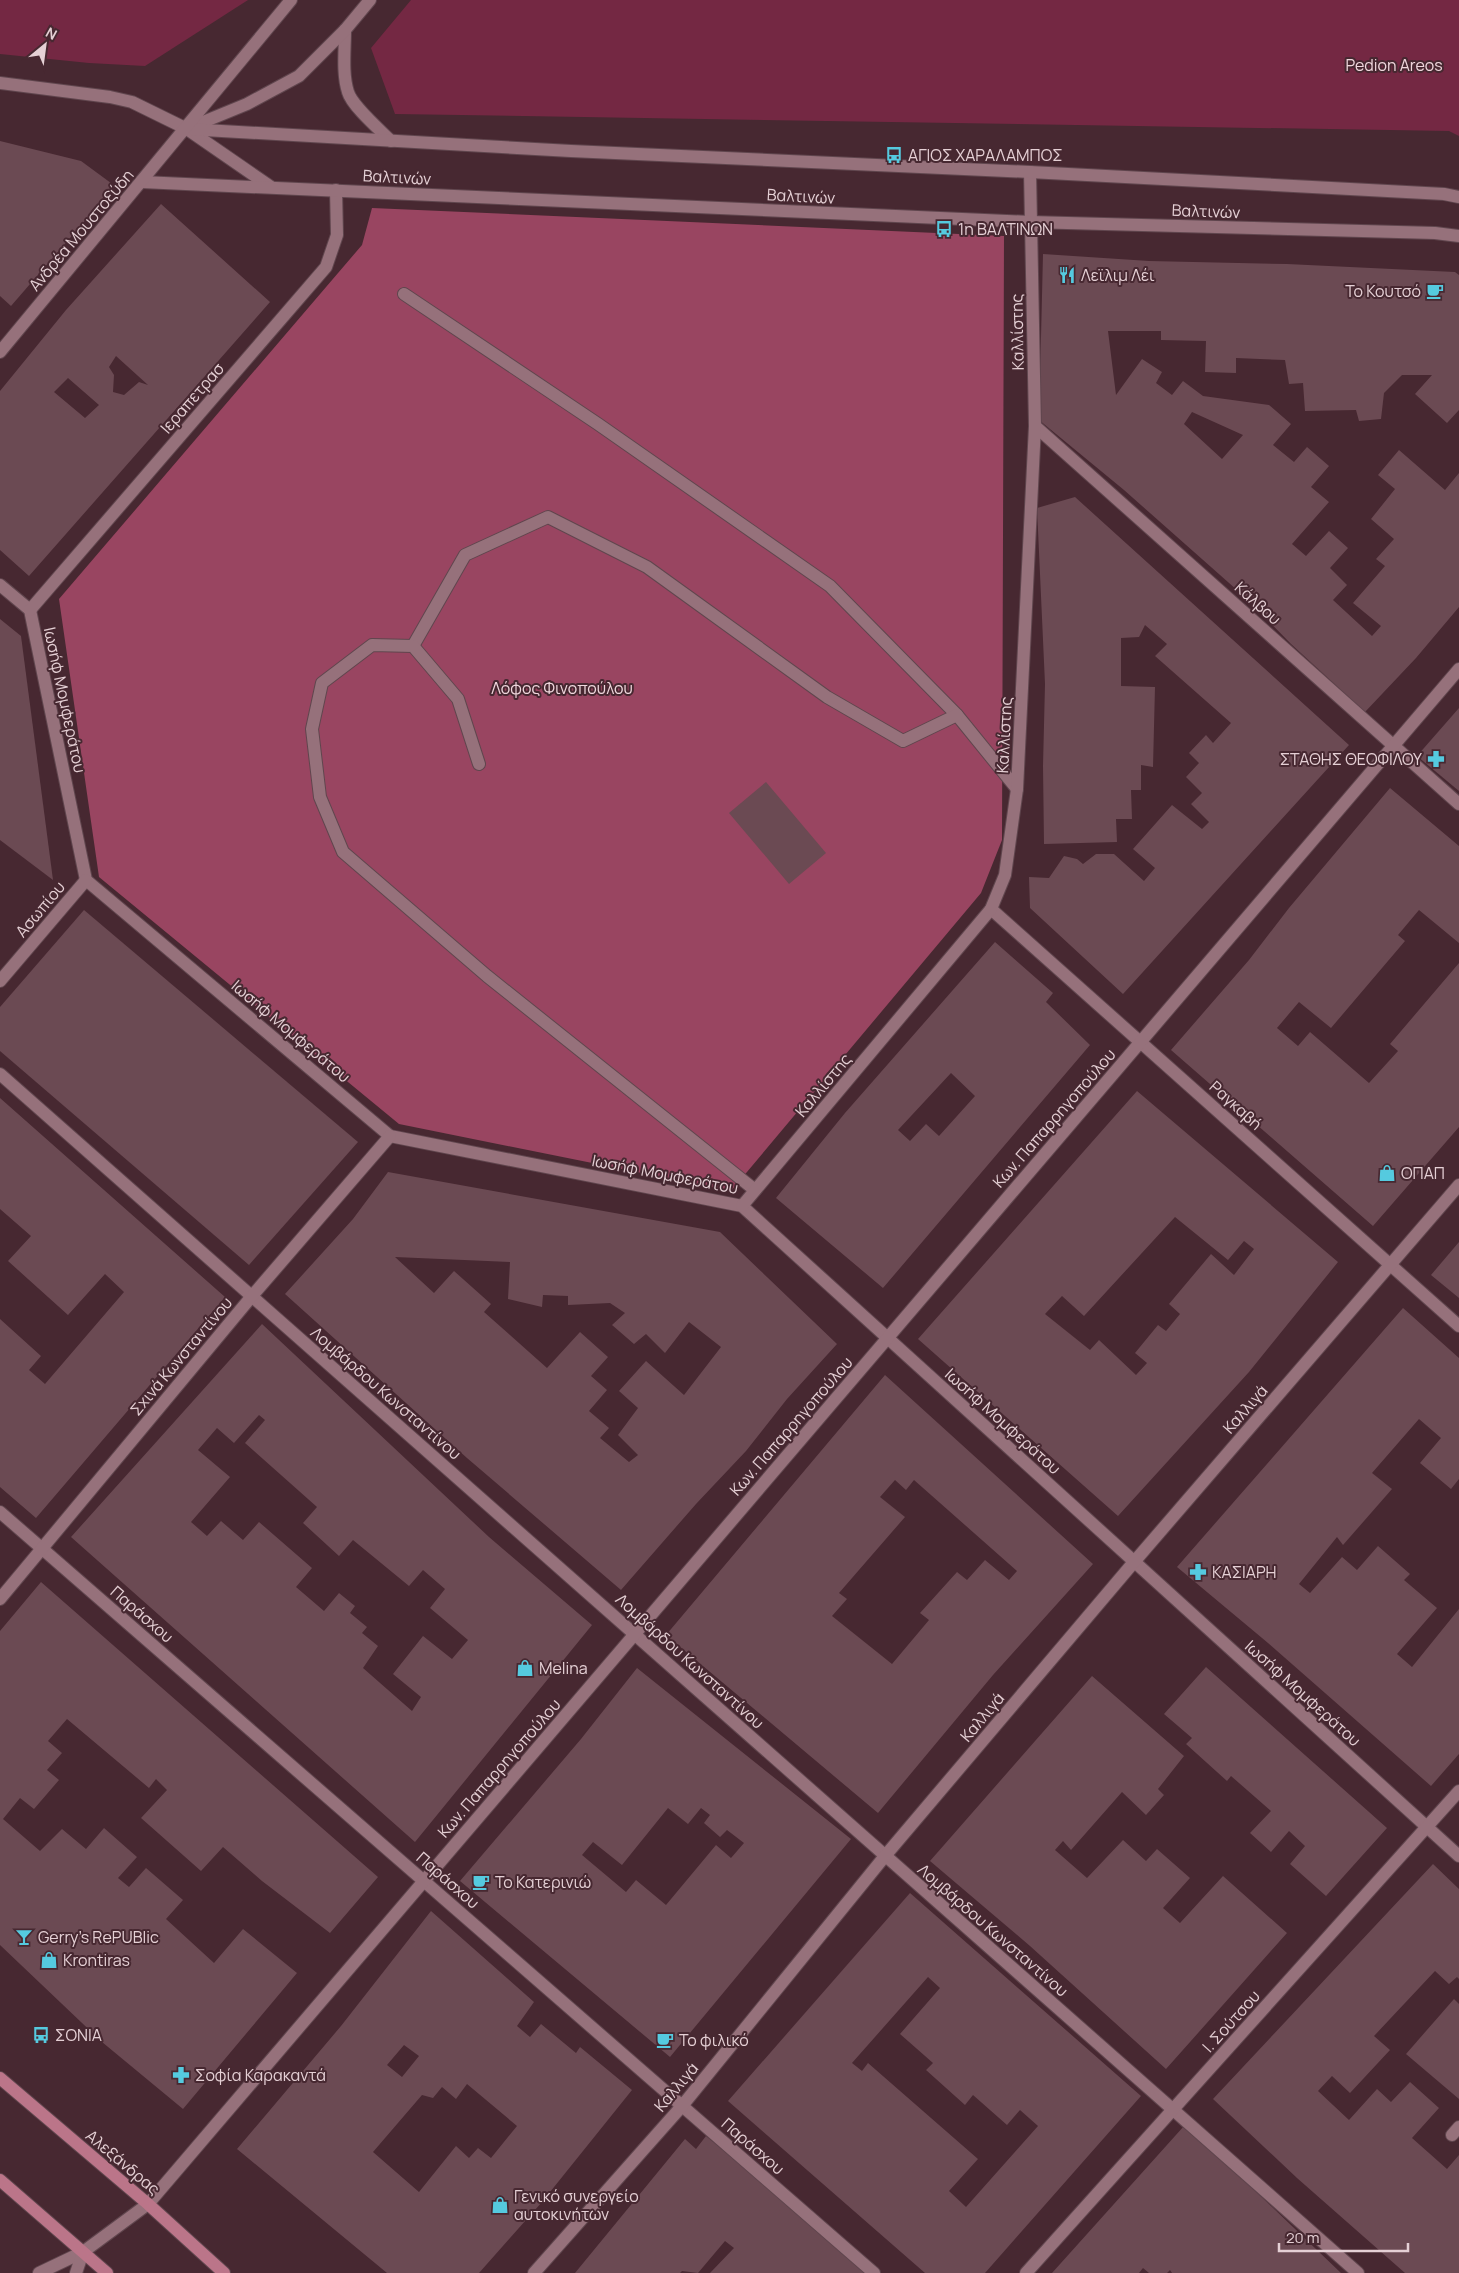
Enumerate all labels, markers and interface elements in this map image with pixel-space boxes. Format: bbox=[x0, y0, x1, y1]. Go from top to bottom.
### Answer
north arrow bbox=[20, 20, 70, 70]
text: N bbox=[43, 22, 61, 44]
park label: Pedion Areos bbox=[1345, 54, 1443, 76]
place label: ΑΓΙΟΣ ΧΑΡΑΛΑΜΠΟΣ bbox=[908, 144, 1063, 166]
bus stop icon: ΑΓΙΟΣ ΧΑΡΑΛΑΜΠΟΣ bbox=[884, 145, 904, 165]
street label: Ανδρέα Μουστοξύδη bbox=[24, 164, 138, 296]
street label: Βαλτινών bbox=[362, 164, 432, 190]
street label: Βαλτινών bbox=[766, 183, 836, 209]
street label: Βαλτινών bbox=[1171, 199, 1241, 223]
place label: 1η ΒΑΛΤΙΝΩΝ bbox=[958, 218, 1053, 240]
bus stop icon: 1η ΒΑΛΤΙΝΩΝ bbox=[934, 219, 954, 239]
place label: Λεϊλιμ Λέι bbox=[1081, 264, 1155, 286]
restaurant icon: Λεϊλιμ Λέι bbox=[1057, 265, 1077, 285]
place label: Το Κουτσό bbox=[1345, 280, 1421, 302]
cafe icon: Το Κουτσό bbox=[1425, 281, 1445, 301]
street label: Καλλίστης bbox=[1005, 293, 1029, 371]
street label: Ιεραπετρασ bbox=[155, 358, 229, 438]
street label: Κάλβου bbox=[1230, 576, 1286, 630]
street label: Ιωσήφ Μομφεράτου bbox=[39, 625, 91, 775]
park label: Λόφος Φινοπούλου bbox=[491, 677, 633, 699]
street label: Καλλίστης bbox=[991, 696, 1017, 774]
place label: ΣΤΑΘΗΣ ΘΕΟΦΙΛΟΥ bbox=[1280, 748, 1422, 770]
pharmacy icon: ΣΤΑΘΗΣ ΘΕΟΦΙΛΟΥ bbox=[1426, 749, 1446, 769]
street label: Ασωπίου bbox=[10, 876, 70, 942]
street label: Ιωσήφ Μομφεράτου bbox=[227, 975, 355, 1087]
street label: Κων. Παπαρρηγοπούλου bbox=[988, 1044, 1120, 1192]
street label: Καλλίστης bbox=[790, 1048, 856, 1121]
street label: Ραγκαβή bbox=[1205, 1076, 1267, 1134]
street label: Ιωσήφ Μομφεράτου bbox=[590, 1149, 740, 1199]
place label: ΟΠΑΠ bbox=[1401, 1162, 1445, 1184]
shop icon: ΟΠΑΠ bbox=[1377, 1163, 1397, 1183]
street label: Σχινά Κωνσταντίνου bbox=[125, 1292, 237, 1420]
street label: Λομβάρδου Κωνσταντίνου bbox=[306, 1322, 466, 1464]
street label: Κων. Παπαρρηγοπούλου bbox=[725, 1352, 857, 1500]
street label: Ιωσήφ Μομφεράτου bbox=[940, 1363, 1066, 1479]
street label: Καλλιγά bbox=[1218, 1380, 1272, 1438]
place label: ΚΑΣΙΑΡΗ bbox=[1212, 1561, 1277, 1583]
pharmacy icon: ΚΑΣΙΑΡΗ bbox=[1188, 1562, 1208, 1582]
street label: Παράσχου bbox=[106, 1581, 178, 1647]
street label: Λομβάρδου Κωνσταντίνου bbox=[611, 1588, 769, 1734]
street label: Ιωσήφ Μομφεράτου bbox=[1240, 1635, 1366, 1751]
place label: Melina bbox=[539, 1657, 588, 1679]
shop icon: Melina bbox=[515, 1658, 535, 1678]
street label: Καλλιγά bbox=[955, 1688, 1009, 1746]
street label: Κων. Παπαρρηγοπούλου bbox=[433, 1694, 565, 1842]
street label: Παράσχου bbox=[412, 1847, 484, 1913]
street label: Λομβάρδου Κωνσταντίνου bbox=[913, 1859, 1073, 2001]
place label: Το Κατερινιώ bbox=[495, 1871, 591, 1893]
cafe icon: Το Κατερινιώ bbox=[471, 1872, 491, 1892]
place label: Gerry's RePUBlic bbox=[38, 1926, 159, 1948]
bar icon: Gerry's RePUBlic bbox=[14, 1927, 34, 1947]
place label: Krontiras bbox=[63, 1949, 130, 1971]
shop icon: Krontiras bbox=[39, 1950, 59, 1970]
street label: Ι. Σούτσου bbox=[1197, 1985, 1265, 2057]
place label: ΣΟΝΙΑ bbox=[55, 2024, 102, 2046]
bus stop icon: ΣΟΝΙΑ bbox=[31, 2025, 51, 2045]
place label: Το φιλικό bbox=[679, 2029, 749, 2051]
cafe icon: Το φιλικό bbox=[655, 2030, 675, 2050]
street label: Καλλιγά bbox=[649, 2058, 703, 2116]
place label: Σοφία Καρακαντά bbox=[195, 2064, 326, 2086]
pharmacy icon: Σοφία Καρακαντά bbox=[171, 2065, 191, 2085]
street label: Παράσχου bbox=[717, 2113, 789, 2179]
street label: Αλεξάνδρας bbox=[81, 2125, 165, 2200]
place label: Γενικό συνεργείο αυτοκινήτων bbox=[514, 2185, 639, 2225]
shop icon: Γενικό συνεργείο αυτοκινήτων bbox=[490, 2195, 510, 2215]
scale bar bbox=[1279, 2220, 1408, 2252]
text: 20 m bbox=[1286, 2227, 1319, 2248]

